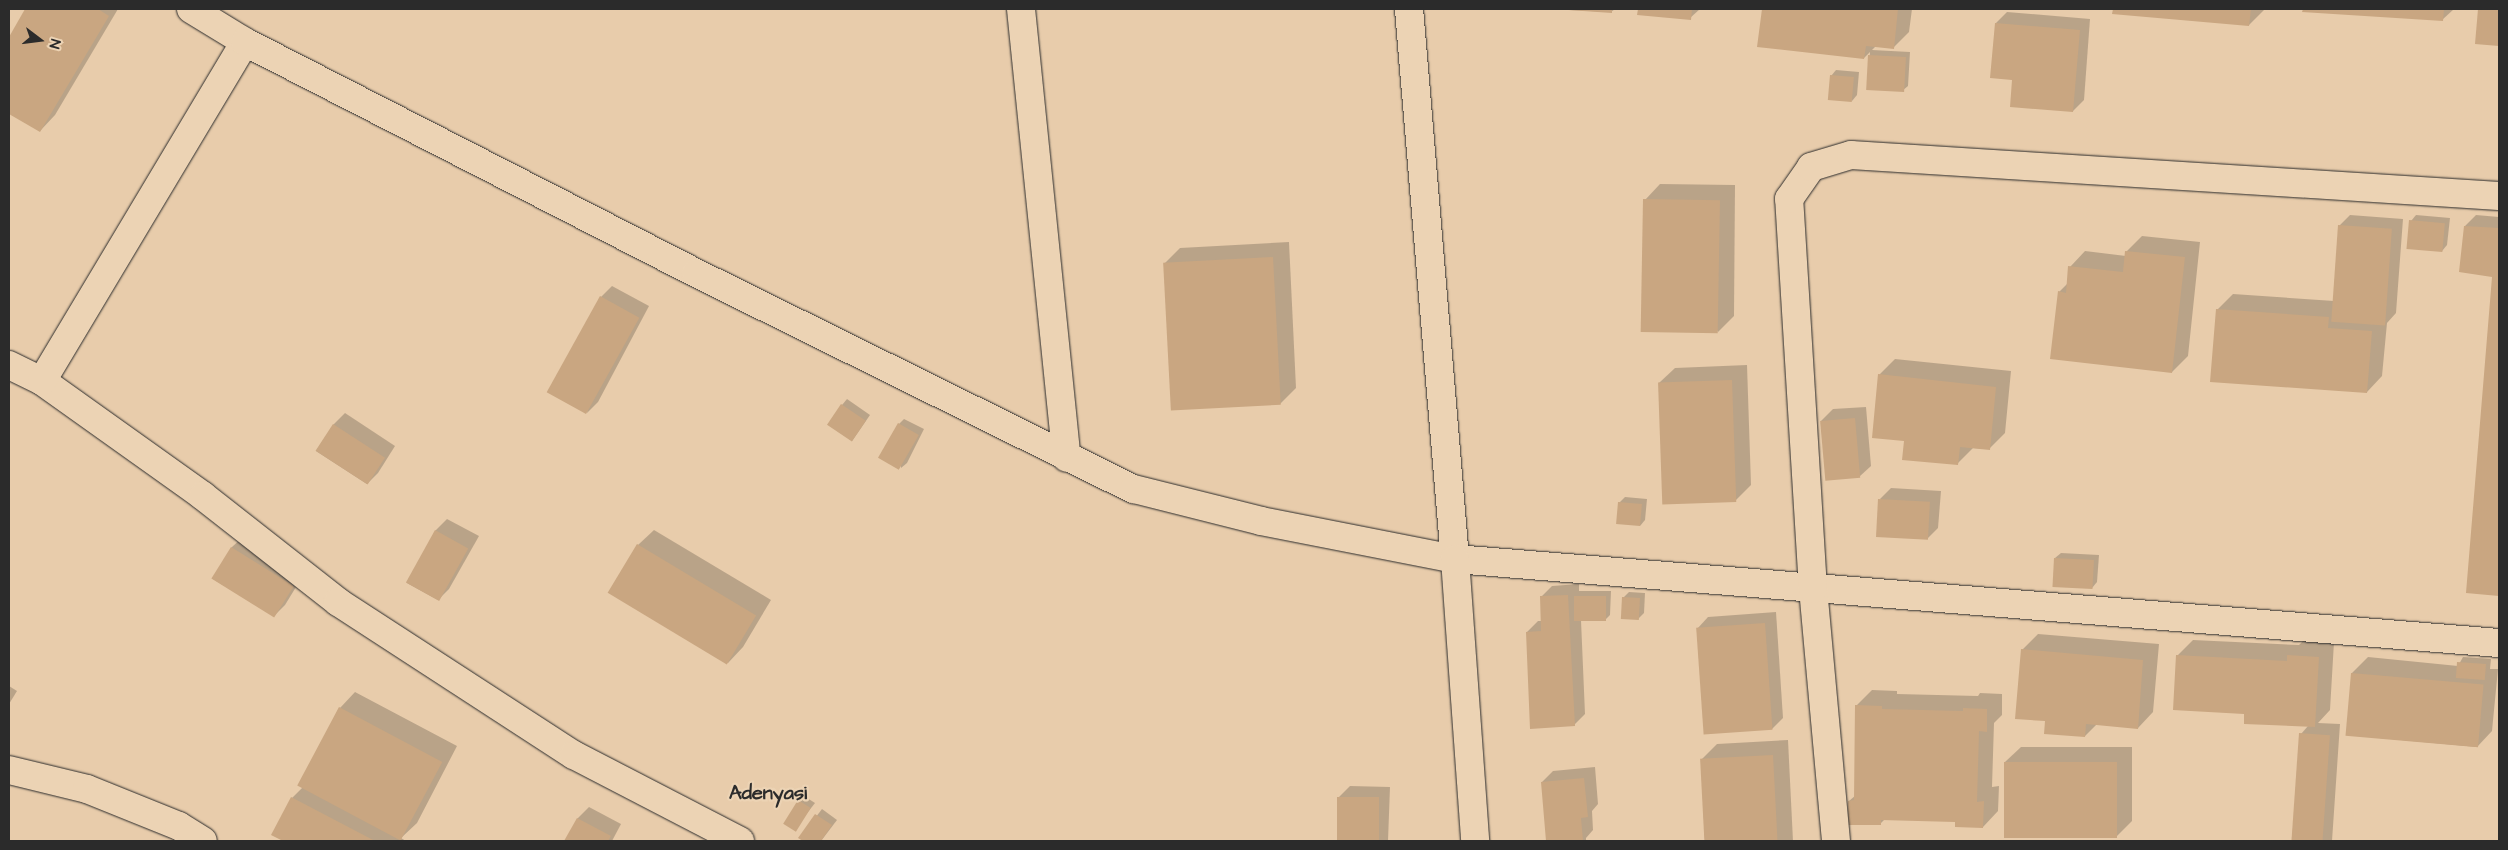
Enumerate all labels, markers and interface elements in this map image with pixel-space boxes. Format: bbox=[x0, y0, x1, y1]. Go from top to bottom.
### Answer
north arrow bbox=[15, 15, 65, 65]
text: N bbox=[44, 37, 65, 51]
district label: Adenyasi bbox=[729, 781, 807, 805]

